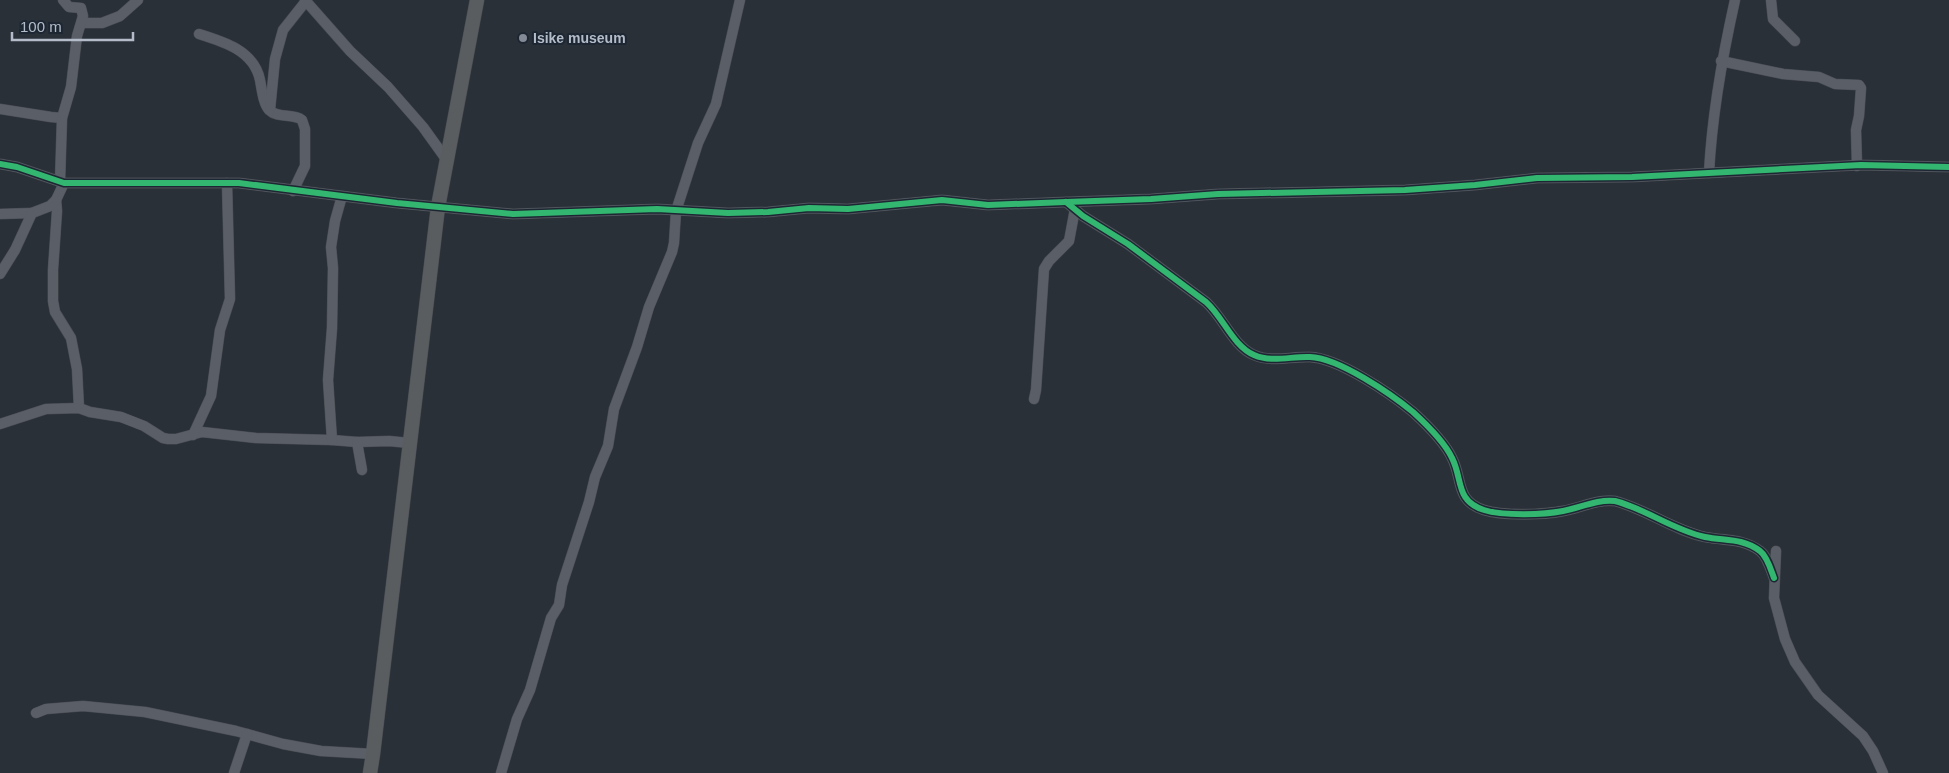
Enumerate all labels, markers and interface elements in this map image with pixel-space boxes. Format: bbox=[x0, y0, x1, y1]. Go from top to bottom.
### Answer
scale bar bbox=[12, 10, 134, 42]
text: 100 m bbox=[20, 18, 62, 35]
place label: Isike museum bbox=[533, 30, 626, 46]
marker: Isike museum bbox=[517, 32, 529, 44]

